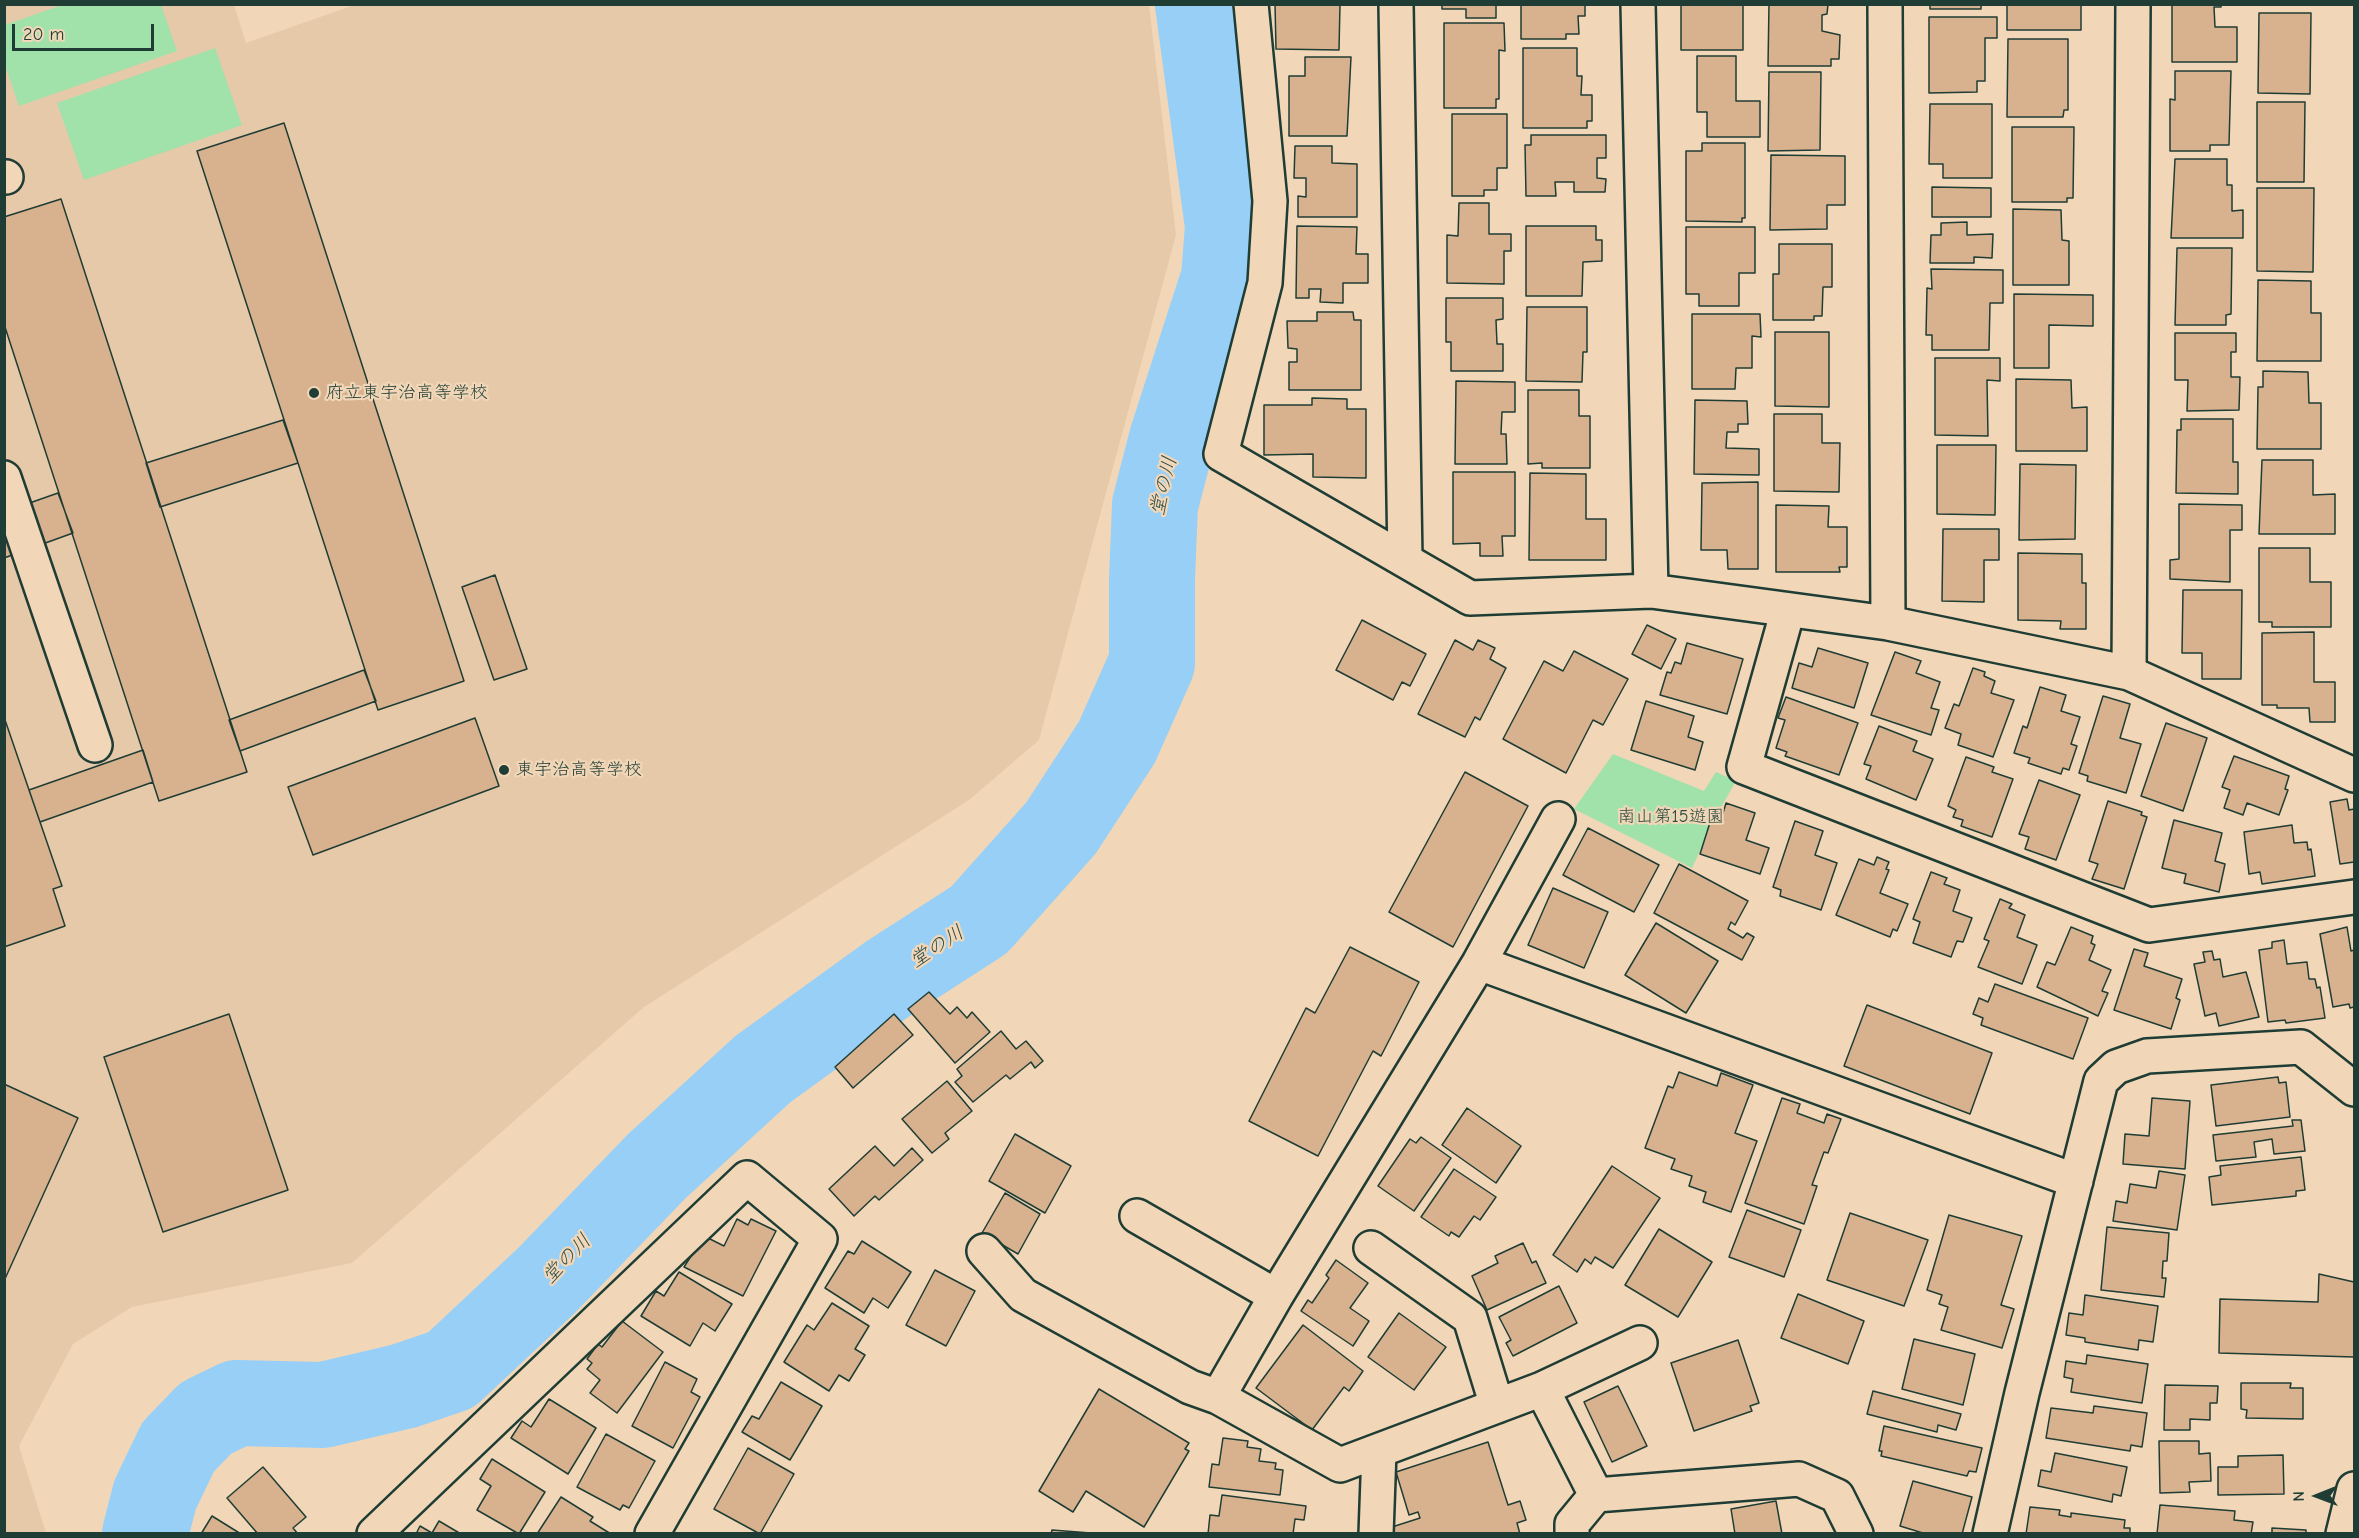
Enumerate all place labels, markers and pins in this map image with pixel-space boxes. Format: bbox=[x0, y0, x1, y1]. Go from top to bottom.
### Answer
place label: 府立東宇治高等学校 bbox=[326, 382, 488, 404]
marker: 府立東宇治高等学校 bbox=[307, 386, 321, 400]
place label: 東宇治高等学校 bbox=[516, 759, 642, 781]
marker: 東宇治高等学校 bbox=[497, 763, 511, 777]

